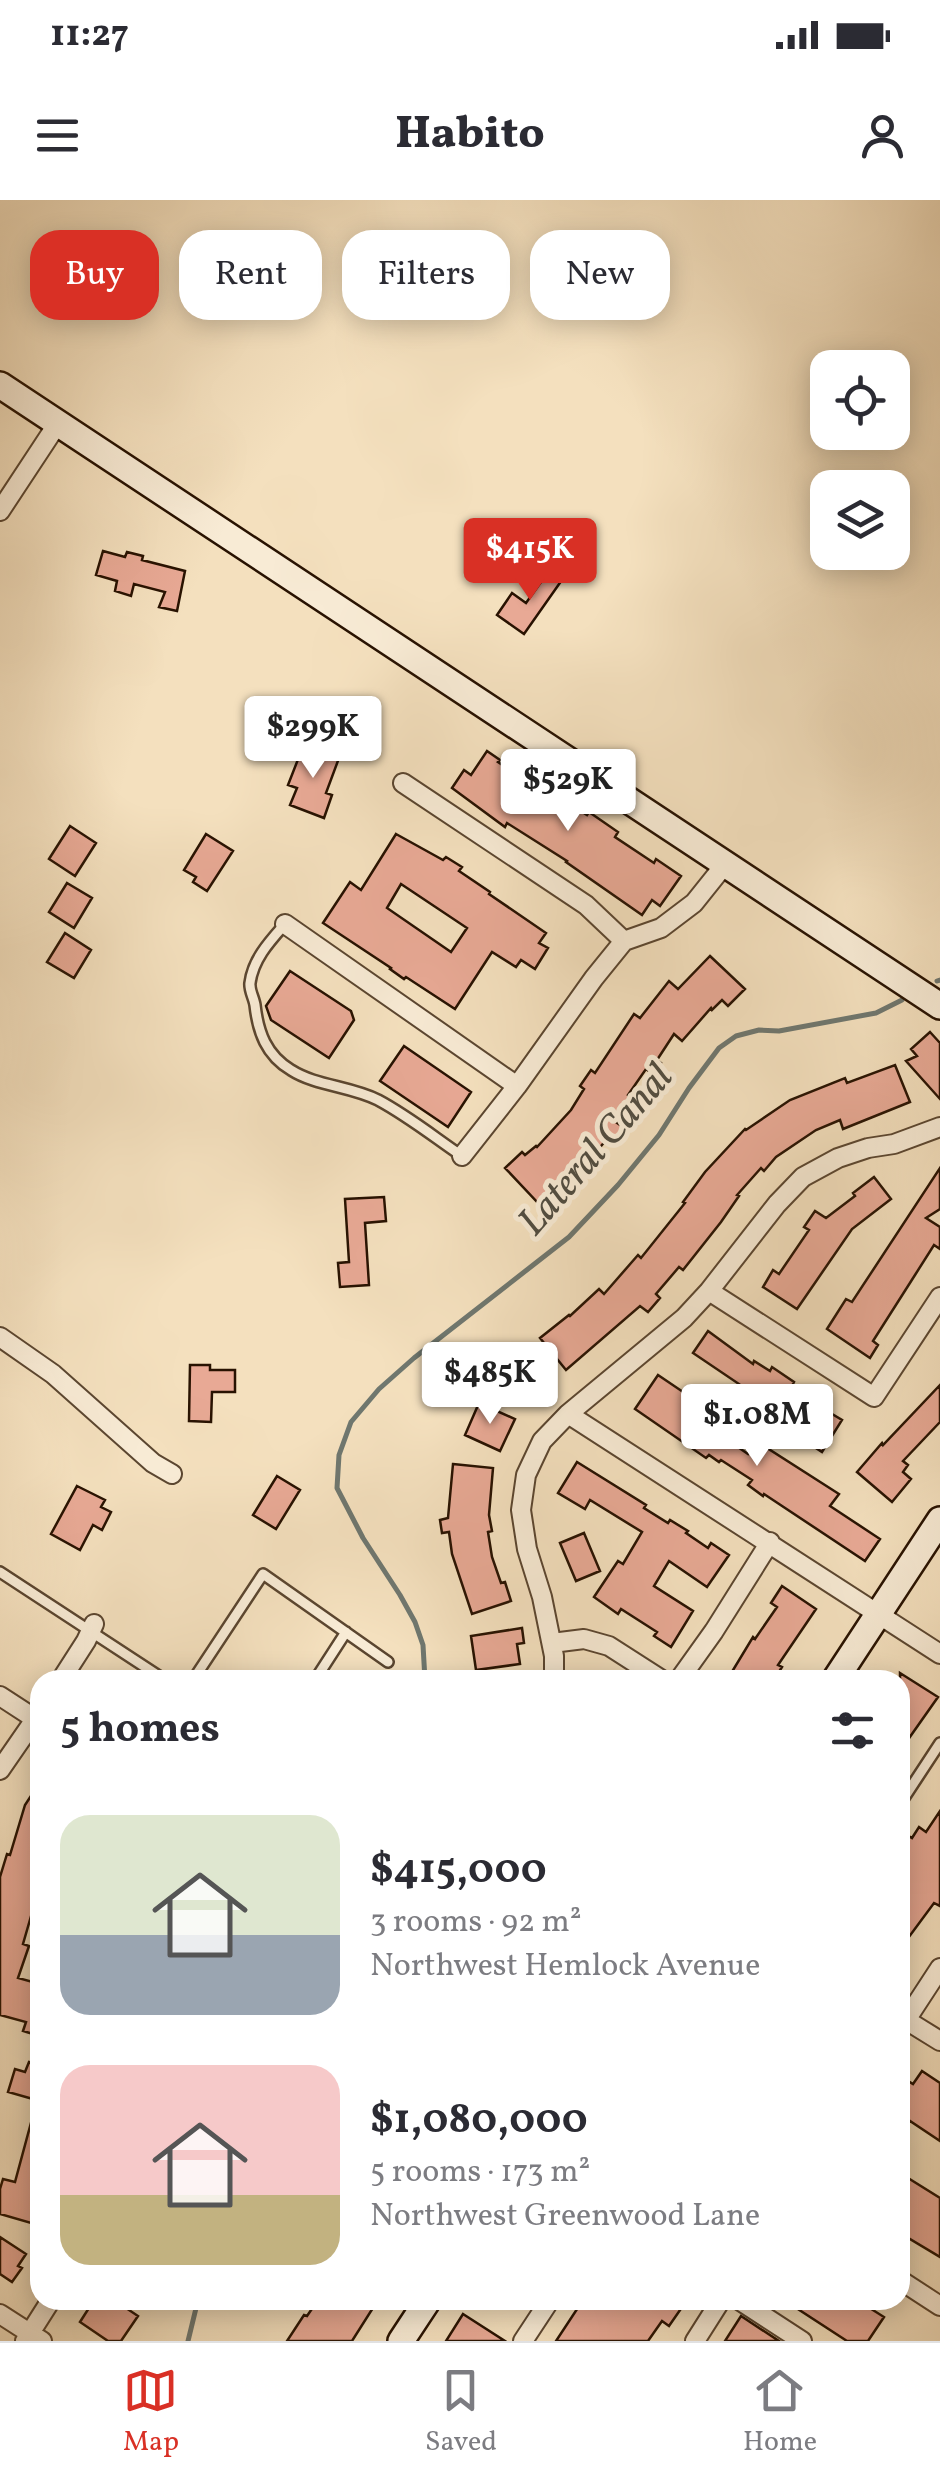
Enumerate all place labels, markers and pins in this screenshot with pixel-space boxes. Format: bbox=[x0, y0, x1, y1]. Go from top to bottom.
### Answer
pin: $415K bbox=[460, 518, 600, 603]
pin: $299K bbox=[243, 696, 383, 781]
pin: $529K bbox=[498, 749, 638, 834]
pin: $485K bbox=[420, 1342, 560, 1427]
pin: $1.08M bbox=[676, 1384, 838, 1469]

